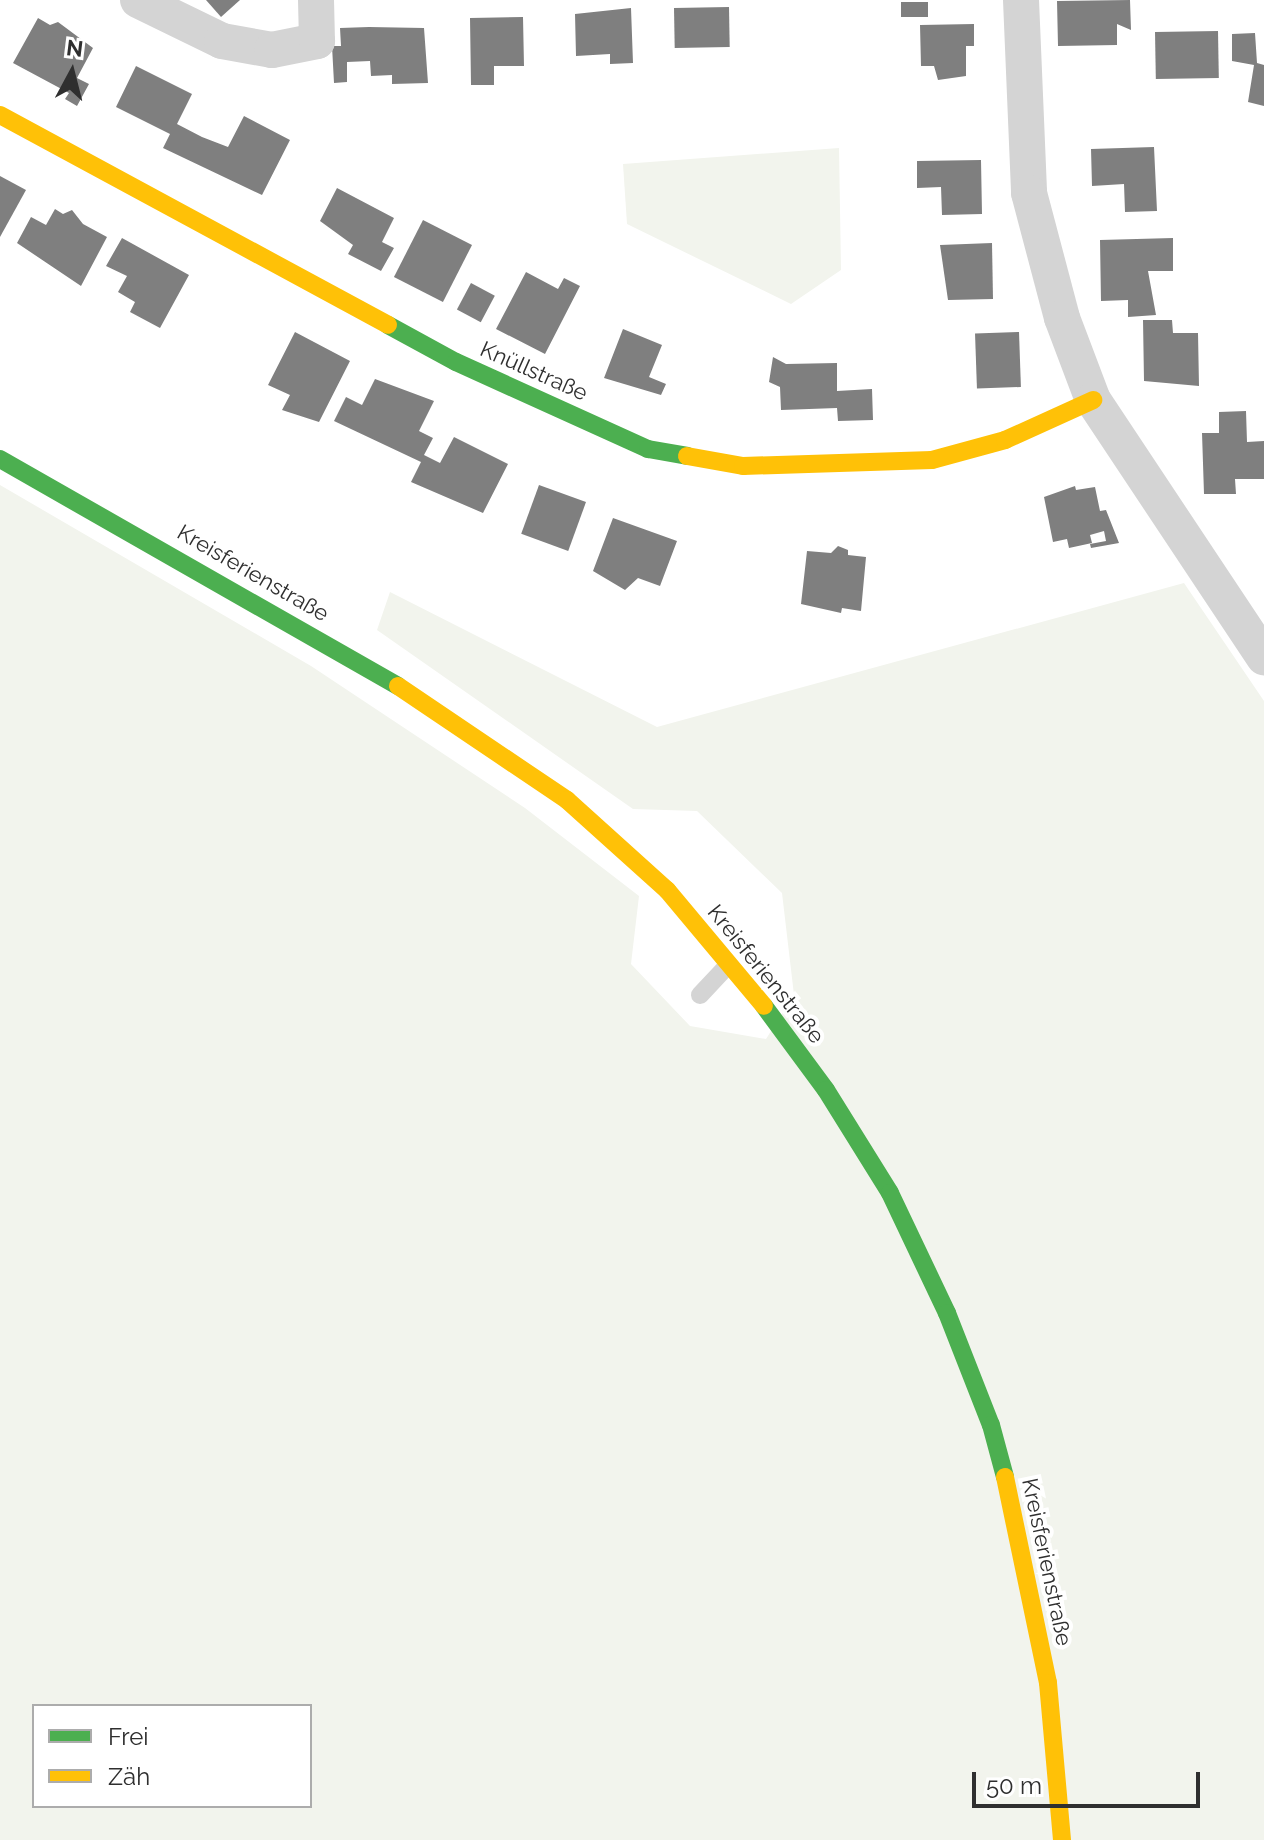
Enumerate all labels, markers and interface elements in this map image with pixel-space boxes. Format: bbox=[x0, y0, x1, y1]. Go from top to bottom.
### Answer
north arrow bbox=[32, 32, 112, 112]
text: N bbox=[65, 34, 85, 62]
street label: Knüllstraße bbox=[476, 336, 592, 406]
street label: Kreisferienstraße bbox=[173, 519, 333, 627]
street label: Kreisferienstraße bbox=[702, 899, 830, 1049]
street label: Kreisferienstraße bbox=[1016, 1476, 1078, 1648]
legend bbox=[32, 1704, 312, 1808]
text: Frei bbox=[108, 1722, 149, 1751]
scale bar bbox=[976, 1756, 1204, 1806]
text: Zäh bbox=[108, 1762, 150, 1791]
text: 50 m bbox=[986, 1771, 1042, 1800]

